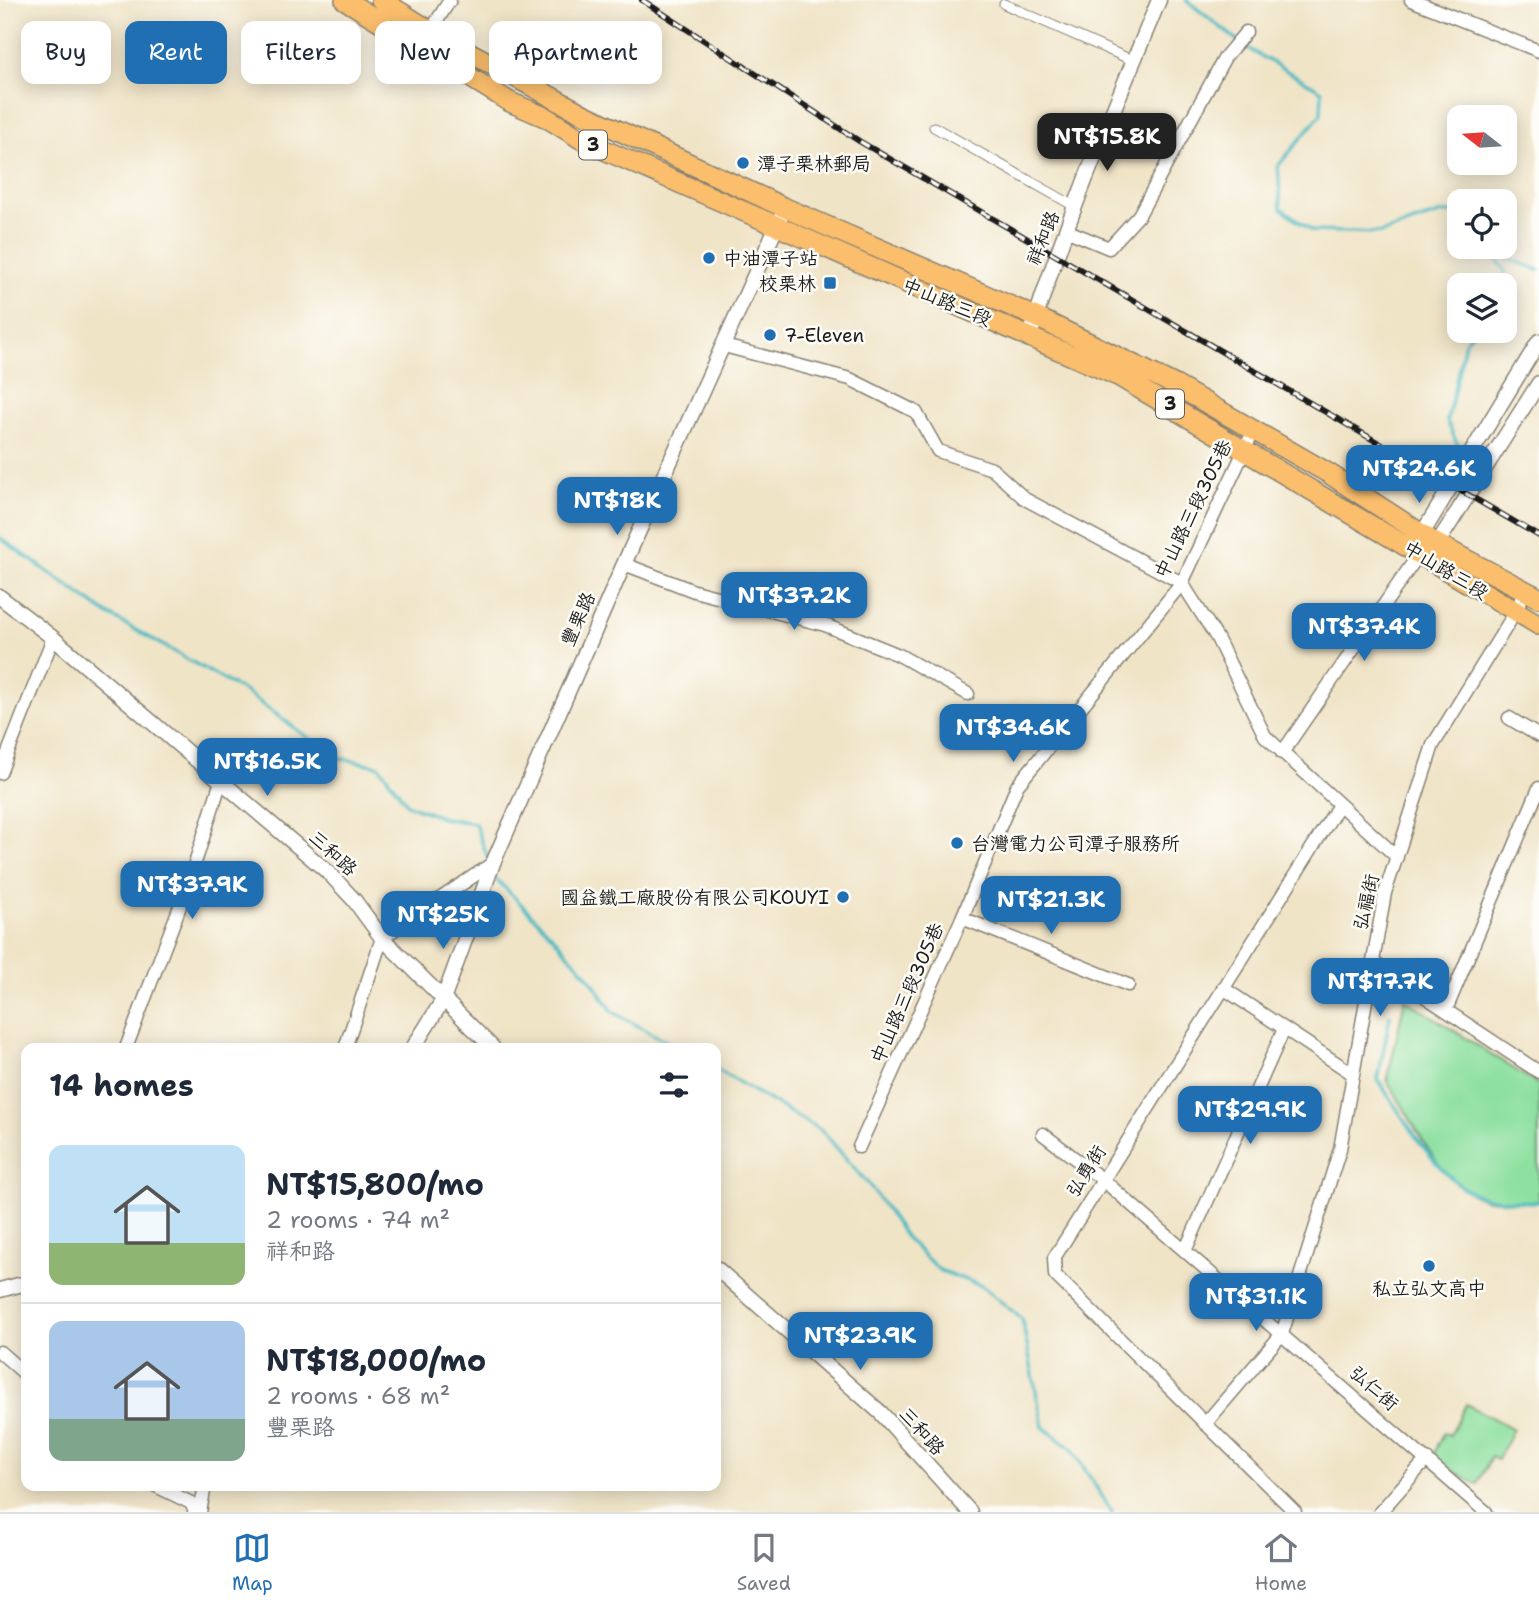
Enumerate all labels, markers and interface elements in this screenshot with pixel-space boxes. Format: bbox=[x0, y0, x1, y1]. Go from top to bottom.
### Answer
chip: Buy bbox=[21, 21, 111, 84]
chip: Rent bbox=[125, 21, 227, 84]
chip: Filters bbox=[241, 21, 361, 84]
chip: New bbox=[375, 21, 475, 84]
chip: Apartment bbox=[489, 21, 662, 84]
north arrow bbox=[1447, 105, 1517, 175]
map controls bbox=[1447, 105, 1517, 343]
pin: NT$15.8K bbox=[1035, 114, 1179, 173]
text: NT$15.8K bbox=[1053, 121, 1161, 151]
road number: 3 bbox=[579, 130, 607, 160]
place label: 潭子栗林郵局 bbox=[757, 151, 871, 176]
marker: 潭子栗林郵局 bbox=[735, 155, 751, 171]
button: locate bbox=[1447, 189, 1517, 259]
street label: 祥和路 bbox=[1021, 207, 1065, 269]
place label: 中油潭子站 bbox=[723, 246, 818, 271]
marker: 中油潭子站 bbox=[701, 250, 717, 266]
place label: 校栗林 bbox=[759, 271, 816, 296]
street label: 中山路三段 bbox=[898, 272, 996, 332]
button: layers bbox=[1447, 273, 1517, 343]
marker: 校栗林 bbox=[822, 275, 838, 291]
place label: 7-Eleven bbox=[784, 323, 864, 348]
marker: 7-Eleven bbox=[762, 327, 778, 343]
road number: 3 bbox=[1156, 390, 1184, 418]
street label: 中山路三段305巷 bbox=[1149, 435, 1237, 583]
pin: NT$24.6K bbox=[1347, 446, 1491, 505]
text: NT$24.6K bbox=[1362, 453, 1476, 483]
pin: NT$18K bbox=[560, 477, 674, 537]
text: NT$18K bbox=[573, 485, 661, 515]
street label: 中山路三段 bbox=[1399, 535, 1493, 605]
pin: NT$37.2K bbox=[722, 572, 866, 632]
text: NT$37.2K bbox=[737, 580, 851, 610]
street label: 豐栗路 bbox=[555, 588, 601, 650]
pin: NT$37.4K bbox=[1292, 604, 1436, 663]
text: NT$37.4K bbox=[1308, 611, 1420, 641]
pin: NT$34.6K bbox=[941, 704, 1085, 764]
text: NT$34.6K bbox=[956, 712, 1070, 742]
pin: NT$16.5K bbox=[195, 738, 339, 798]
text: NT$16.5K bbox=[213, 746, 321, 776]
street label: 三和路 bbox=[303, 825, 363, 881]
place label: 台灣電力公司潭子服務所 bbox=[971, 831, 1180, 856]
marker: 台灣電力公司潭子服務所 bbox=[949, 835, 965, 851]
pin: NT$37.9K bbox=[120, 862, 264, 921]
text: NT$37.9K bbox=[137, 869, 247, 899]
street label: 弘福街 bbox=[1347, 871, 1385, 933]
pin: NT$21.3K bbox=[979, 876, 1123, 936]
text: NT$21.3K bbox=[997, 884, 1105, 914]
place label: 國益鐵工廠股份有限公司KOUYI bbox=[560, 885, 829, 910]
marker: 國益鐵工廠股份有限公司KOUYI bbox=[835, 889, 851, 905]
pin: NT$25K bbox=[386, 892, 500, 951]
text: NT$25K bbox=[397, 899, 489, 929]
street label: 中山路三段305巷 bbox=[865, 919, 949, 1067]
pin: NT$17.7K bbox=[1308, 958, 1452, 1018]
text: NT$17.7K bbox=[1327, 966, 1433, 996]
text: 14 homes bbox=[49, 1065, 194, 1106]
icon: filters bbox=[655, 1066, 693, 1104]
pin: NT$29.9K bbox=[1178, 1086, 1322, 1146]
text: NT$29.9K bbox=[1194, 1094, 1306, 1124]
street label: 弘勇街 bbox=[1060, 1140, 1112, 1202]
text: NT$15,800/mo bbox=[266, 1164, 484, 1205]
icon: home bbox=[105, 1173, 189, 1257]
text: 2 rooms · 74 m² bbox=[266, 1205, 450, 1235]
text: 祥和路 bbox=[266, 1236, 335, 1266]
marker: 私立弘文高中 bbox=[1421, 1258, 1437, 1274]
pin: NT$31.1K bbox=[1184, 1274, 1328, 1333]
place label: 私立弘文高中 bbox=[1372, 1276, 1486, 1301]
text: NT$31.1K bbox=[1205, 1281, 1307, 1311]
pin: NT$23.9K bbox=[788, 1312, 932, 1372]
text: NT$23.9K bbox=[804, 1320, 916, 1350]
text: NT$18,000/mo bbox=[266, 1340, 486, 1381]
icon: home bbox=[105, 1349, 189, 1433]
street label: 弘仁街 bbox=[1344, 1360, 1404, 1416]
text: 2 rooms · 68 m² bbox=[266, 1381, 450, 1411]
street label: 三和路 bbox=[894, 1401, 950, 1461]
text: 豐栗路 bbox=[266, 1412, 335, 1442]
tab: Map bbox=[232, 1529, 273, 1596]
tab: Saved bbox=[737, 1529, 791, 1596]
tab: Home bbox=[1255, 1529, 1307, 1596]

